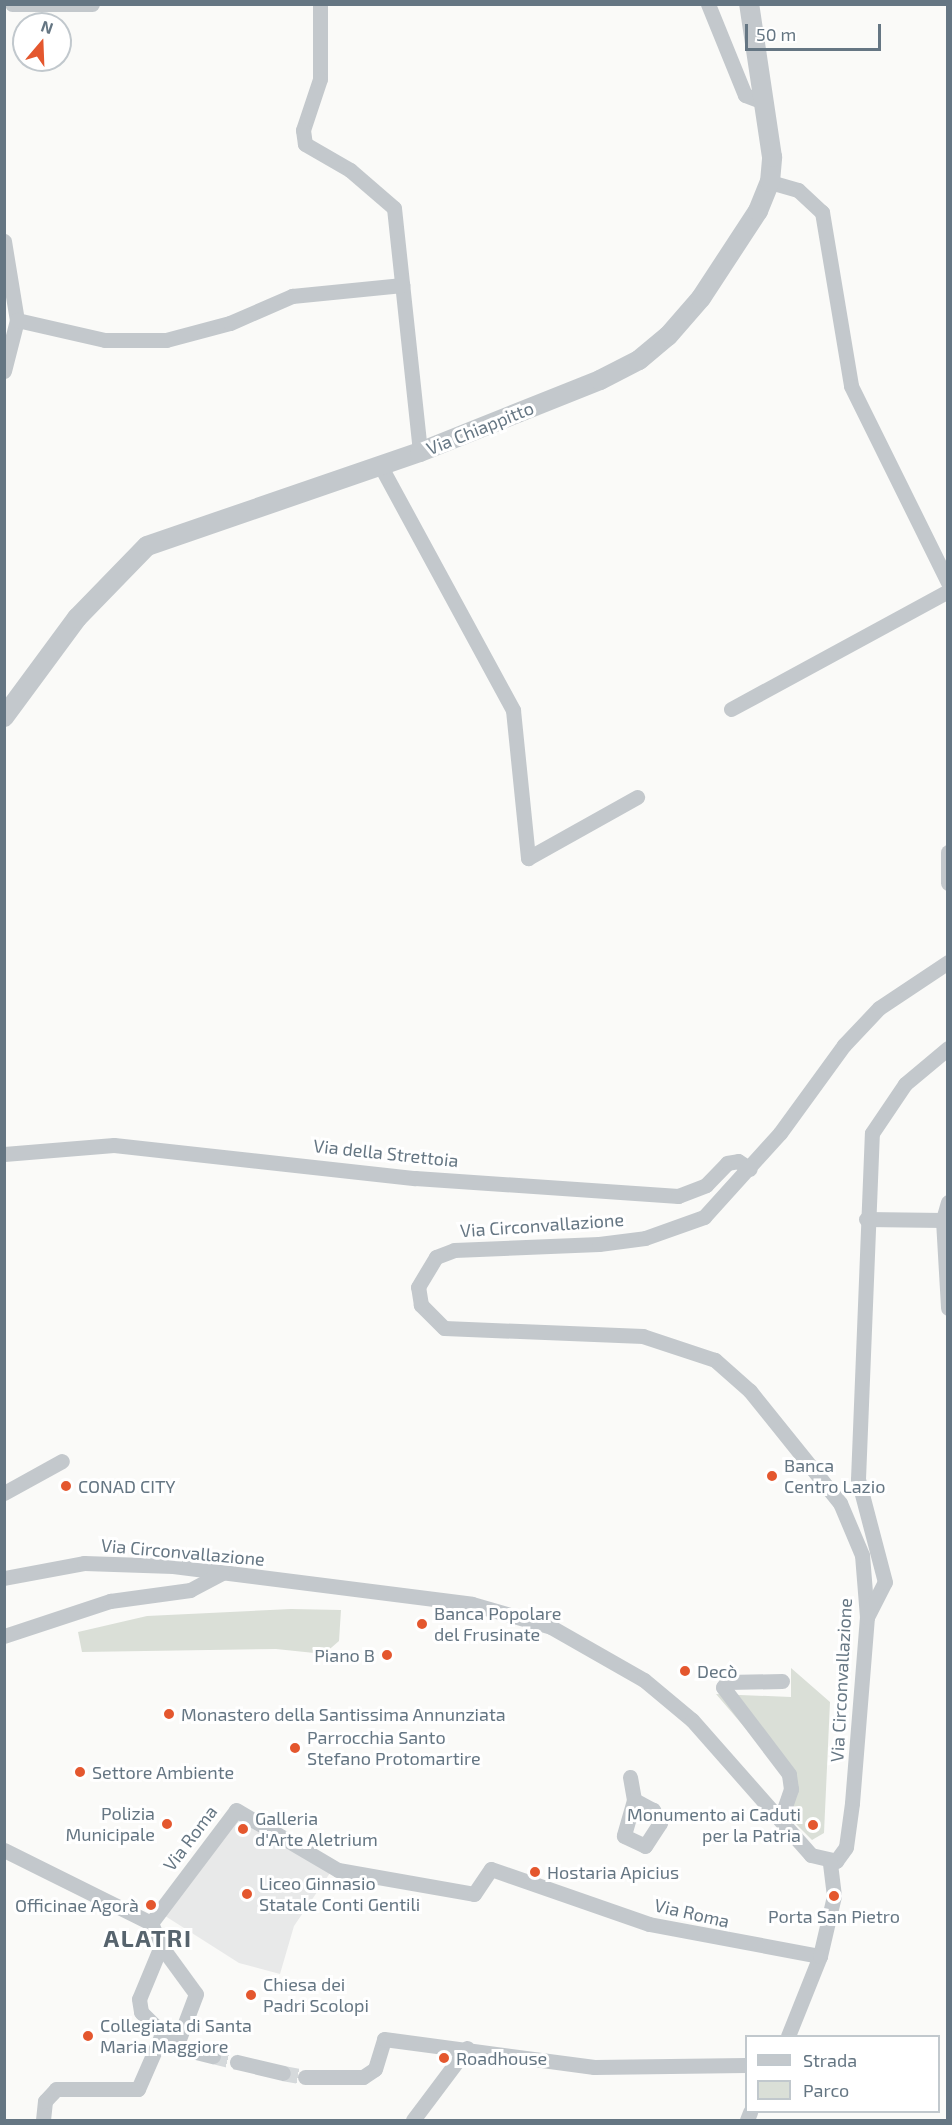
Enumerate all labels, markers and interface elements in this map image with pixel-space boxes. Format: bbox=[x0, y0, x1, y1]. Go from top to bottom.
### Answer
north arrow bbox=[12, 12, 72, 72]
scale bar bbox=[748, 12, 884, 50]
text: N bbox=[39, 16, 56, 37]
text: 50 m bbox=[756, 23, 796, 45]
street label: Via Chiappitto bbox=[423, 397, 537, 459]
street label: Via della Strettoia bbox=[312, 1135, 460, 1171]
street label: Via Circonvallazione bbox=[459, 1208, 625, 1242]
place label: Banca Centro Lazio bbox=[784, 1455, 885, 1498]
marker: Banca Centro Lazio bbox=[765, 1469, 779, 1483]
place label: CONAD CITY bbox=[78, 1475, 176, 1497]
marker: CONAD CITY bbox=[59, 1479, 73, 1493]
street label: Via Circonvallazione bbox=[100, 1534, 266, 1570]
street label: Via Circonvallazione bbox=[826, 1597, 856, 1763]
place label: Banca Popolare del Frusinate bbox=[434, 1603, 561, 1646]
marker: Banca Popolare del Frusinate bbox=[415, 1617, 429, 1631]
place label: Piano B bbox=[314, 1644, 375, 1666]
marker: Piano B bbox=[380, 1648, 394, 1662]
place label: Decò bbox=[697, 1660, 737, 1682]
marker: Decò bbox=[678, 1664, 692, 1678]
place label: Monastero della Santissima Annunziata bbox=[181, 1703, 506, 1725]
marker: Monastero della Santissima Annunziata bbox=[162, 1707, 176, 1721]
place label: Parrocchia Santo Stefano Protomartire bbox=[307, 1727, 481, 1770]
marker: Parrocchia Santo Stefano Protomartire bbox=[288, 1741, 302, 1755]
place label: Settore Ambiente bbox=[92, 1761, 235, 1783]
marker: Settore Ambiente bbox=[73, 1765, 87, 1779]
street label: Via Roma bbox=[158, 1801, 222, 1875]
place label: Polizia Municipale bbox=[65, 1803, 155, 1846]
place label: Monumento ai Caduti per la Patria bbox=[627, 1804, 801, 1846]
place label: Galleria d'Arte Aletrium bbox=[255, 1808, 378, 1850]
marker: Polizia Municipale bbox=[160, 1817, 174, 1831]
marker: Monumento ai Caduti per la Patria bbox=[806, 1818, 820, 1832]
marker: Galleria d'Arte Aletrium bbox=[236, 1822, 250, 1836]
place label: Hostaria Apicius bbox=[547, 1861, 679, 1883]
marker: Hostaria Apicius bbox=[528, 1865, 542, 1879]
place label: Liceo Ginnasio Statale Conti Gentili bbox=[259, 1873, 420, 1916]
marker: Liceo Ginnasio Statale Conti Gentili bbox=[240, 1887, 254, 1901]
marker: Porta San Pietro bbox=[827, 1889, 841, 1903]
place label: Officinae Agorà bbox=[14, 1894, 139, 1916]
street label: Via Roma bbox=[652, 1894, 732, 1932]
marker: Officinae Agorà bbox=[144, 1898, 158, 1912]
place label: Porta San Pietro bbox=[768, 1905, 900, 1927]
district label: ALATRI bbox=[104, 1924, 192, 1952]
place label: Chiesa dei Padri Scolopi bbox=[263, 1974, 369, 2016]
marker: Chiesa dei Padri Scolopi bbox=[244, 1988, 258, 2002]
place label: Collegiata di Santa Maria Maggiore bbox=[100, 2015, 252, 2058]
marker: Collegiata di Santa Maria Maggiore bbox=[81, 2029, 95, 2043]
legend bbox=[745, 2035, 940, 2113]
place label: Roadhouse bbox=[456, 2047, 547, 2069]
text: Strada bbox=[803, 2049, 857, 2071]
marker: Roadhouse bbox=[437, 2051, 451, 2065]
text: Parco bbox=[803, 2079, 849, 2101]

